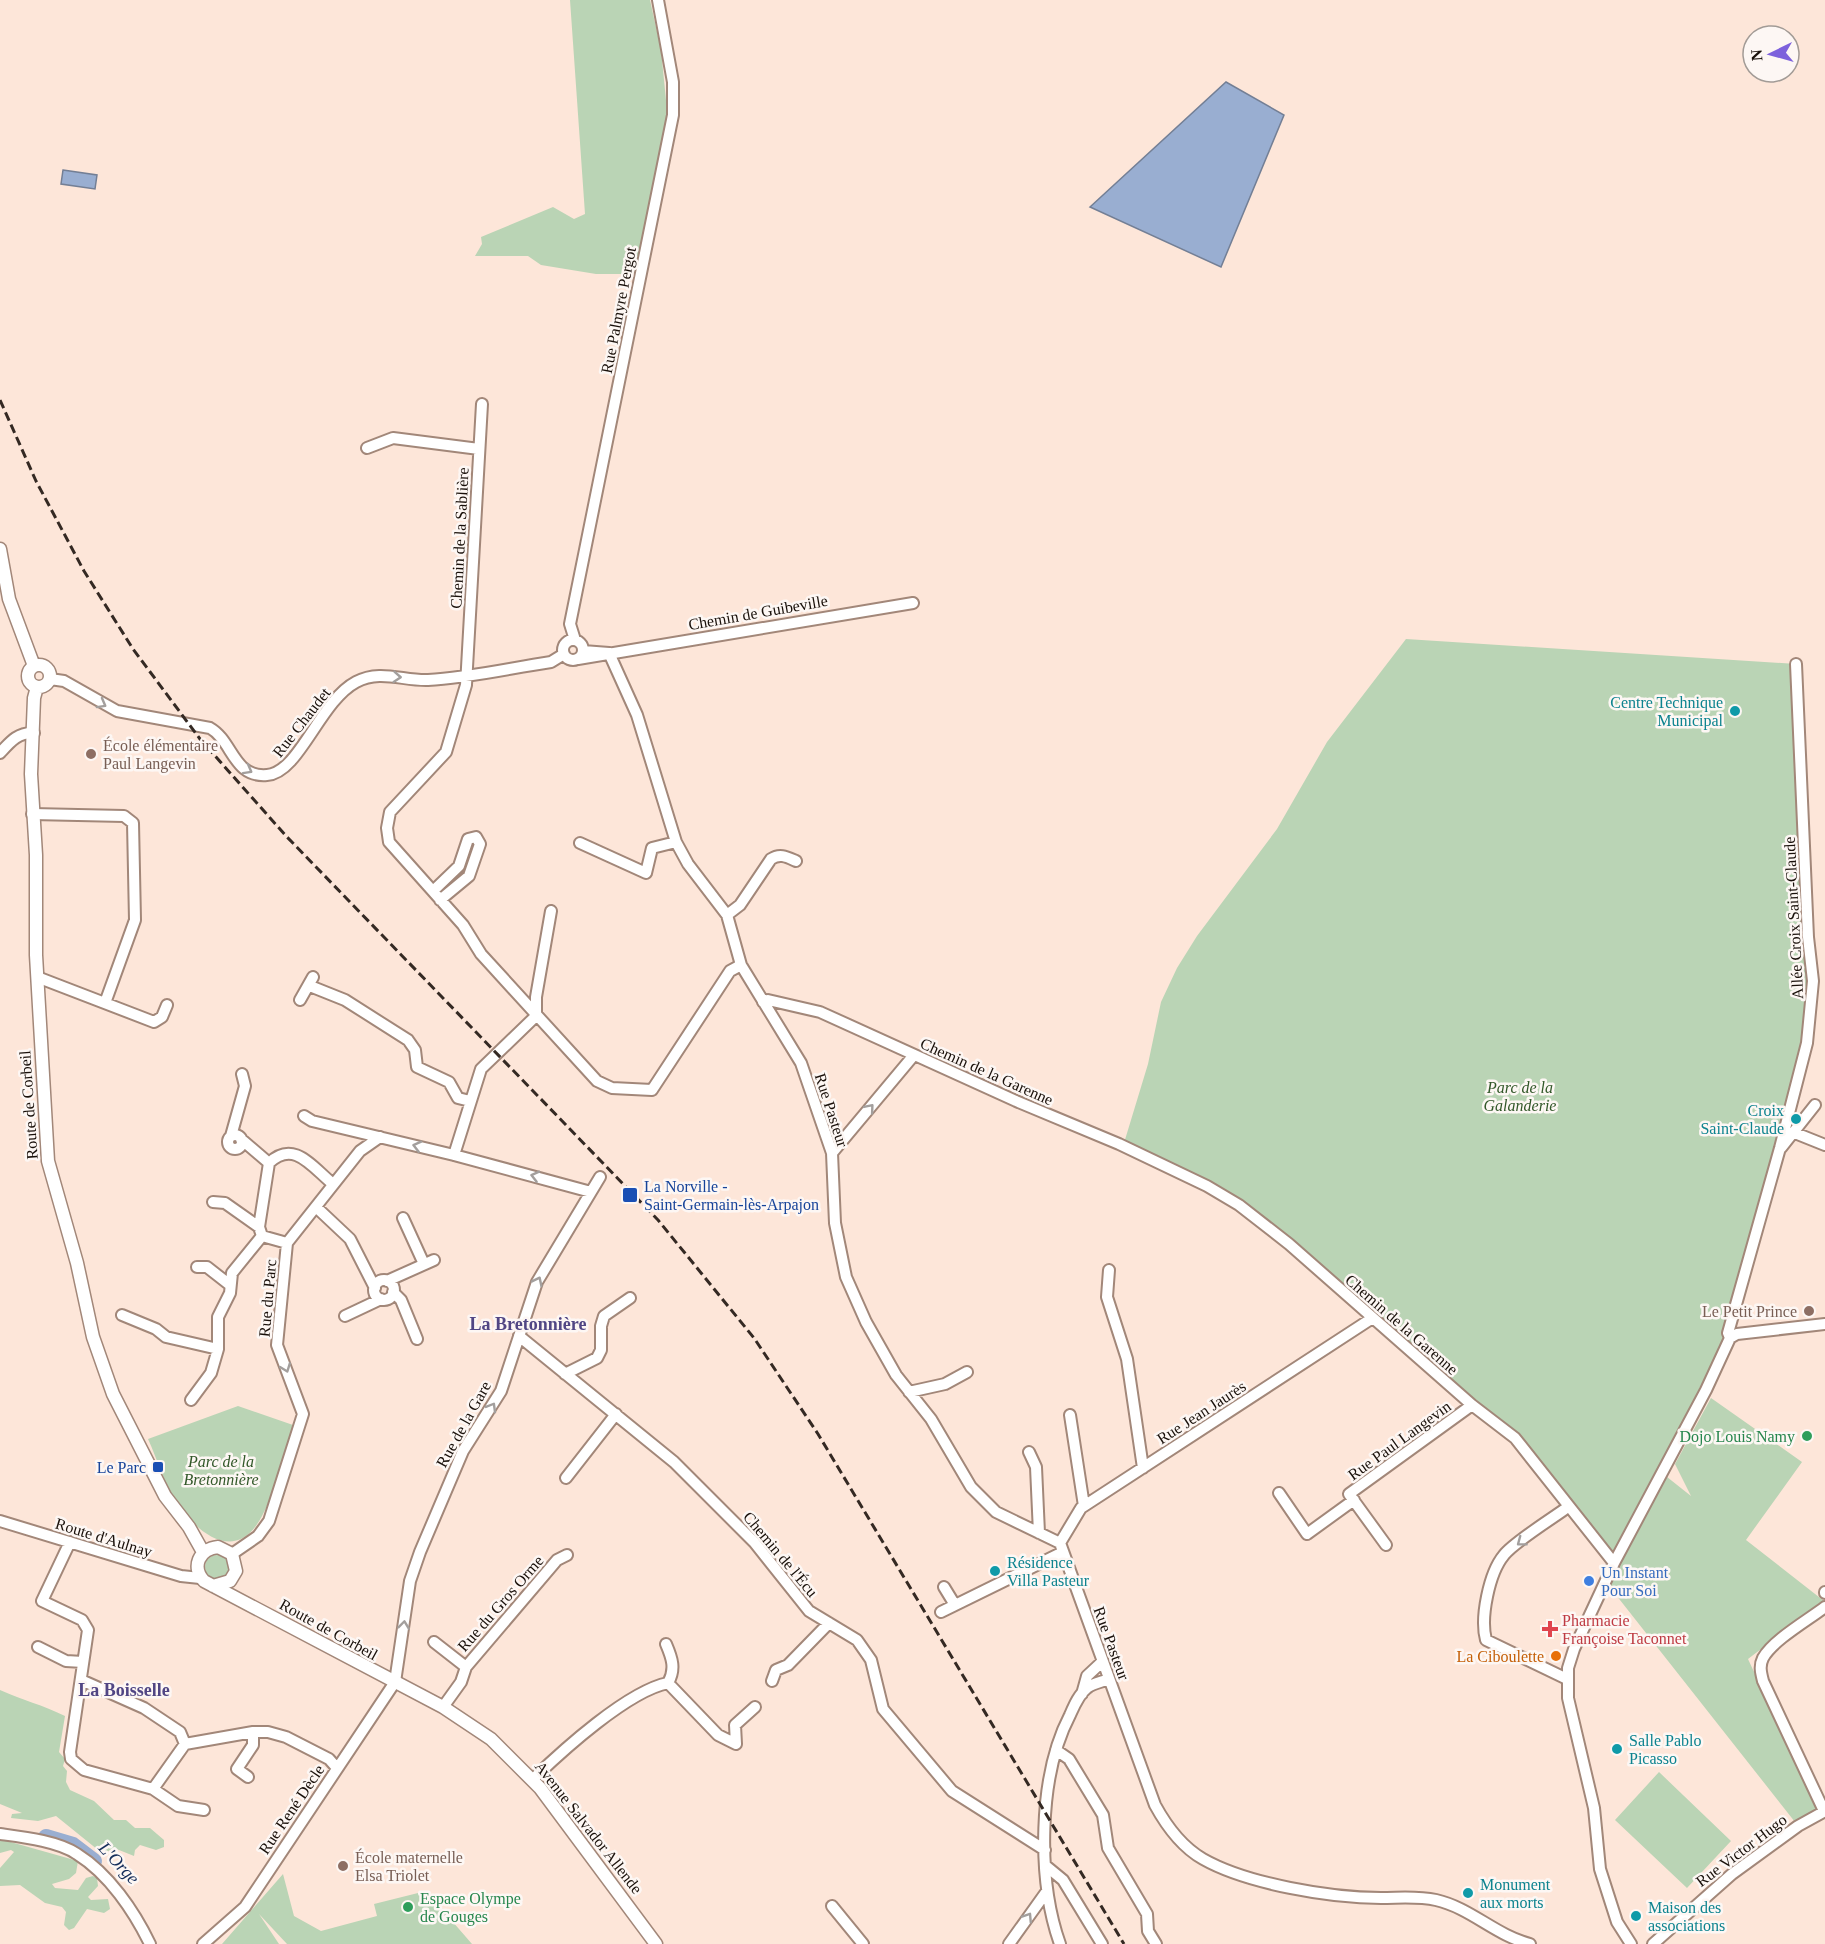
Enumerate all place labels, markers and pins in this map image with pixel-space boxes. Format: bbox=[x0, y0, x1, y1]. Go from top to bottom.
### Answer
place label: Centre Technique Municipal bbox=[1610, 694, 1724, 730]
marker: Centre Technique Municipal bbox=[1728, 704, 1742, 718]
place label: École élémentaire Paul Langevin bbox=[103, 736, 218, 773]
marker: École élémentaire Paul Langevin bbox=[84, 747, 98, 761]
place label: Croix Saint-Claude bbox=[1700, 1102, 1784, 1137]
marker: Croix Saint-Claude bbox=[1789, 1112, 1803, 1126]
place label: La Norville - Saint-Germain-lès-Arpajon bbox=[644, 1178, 819, 1214]
marker: La Norville - Saint-Germain-lès-Arpajon bbox=[621, 1186, 639, 1204]
place label: Le Petit Prince bbox=[1702, 1303, 1797, 1320]
marker: Le Petit Prince bbox=[1802, 1304, 1816, 1318]
place label: Dojo Louis Namy bbox=[1679, 1428, 1795, 1446]
marker: Dojo Louis Namy bbox=[1800, 1429, 1814, 1443]
place label: Le Parc bbox=[97, 1459, 146, 1476]
marker: Le Parc bbox=[151, 1460, 165, 1474]
place label: Résidence Villa Pasteur bbox=[1007, 1554, 1090, 1589]
marker: Résidence Villa Pasteur bbox=[988, 1564, 1002, 1578]
place label: Un Instant Pour Soi bbox=[1601, 1564, 1669, 1599]
marker: Un Instant Pour Soi bbox=[1582, 1574, 1596, 1588]
place label: Pharmacie Françoise Taconnet bbox=[1562, 1612, 1687, 1648]
marker: Pharmacie Françoise Taconnet bbox=[1543, 1622, 1557, 1636]
place label: La Ciboulette bbox=[1456, 1648, 1544, 1665]
marker: La Ciboulette bbox=[1549, 1649, 1563, 1663]
place label: Salle Pablo Picasso bbox=[1629, 1732, 1701, 1767]
marker: Salle Pablo Picasso bbox=[1610, 1742, 1624, 1756]
place label: École maternelle Elsa Triolet bbox=[355, 1848, 463, 1884]
marker: École maternelle Elsa Triolet bbox=[336, 1859, 350, 1873]
place label: Monument aux morts bbox=[1480, 1876, 1551, 1911]
marker: Monument aux morts bbox=[1461, 1886, 1475, 1900]
place label: Espace Olympe de Gouges bbox=[420, 1890, 521, 1926]
place label: Maison des associations bbox=[1648, 1899, 1725, 1934]
marker: Espace Olympe de Gouges bbox=[401, 1900, 415, 1914]
marker: Maison des associations bbox=[1629, 1909, 1643, 1923]

